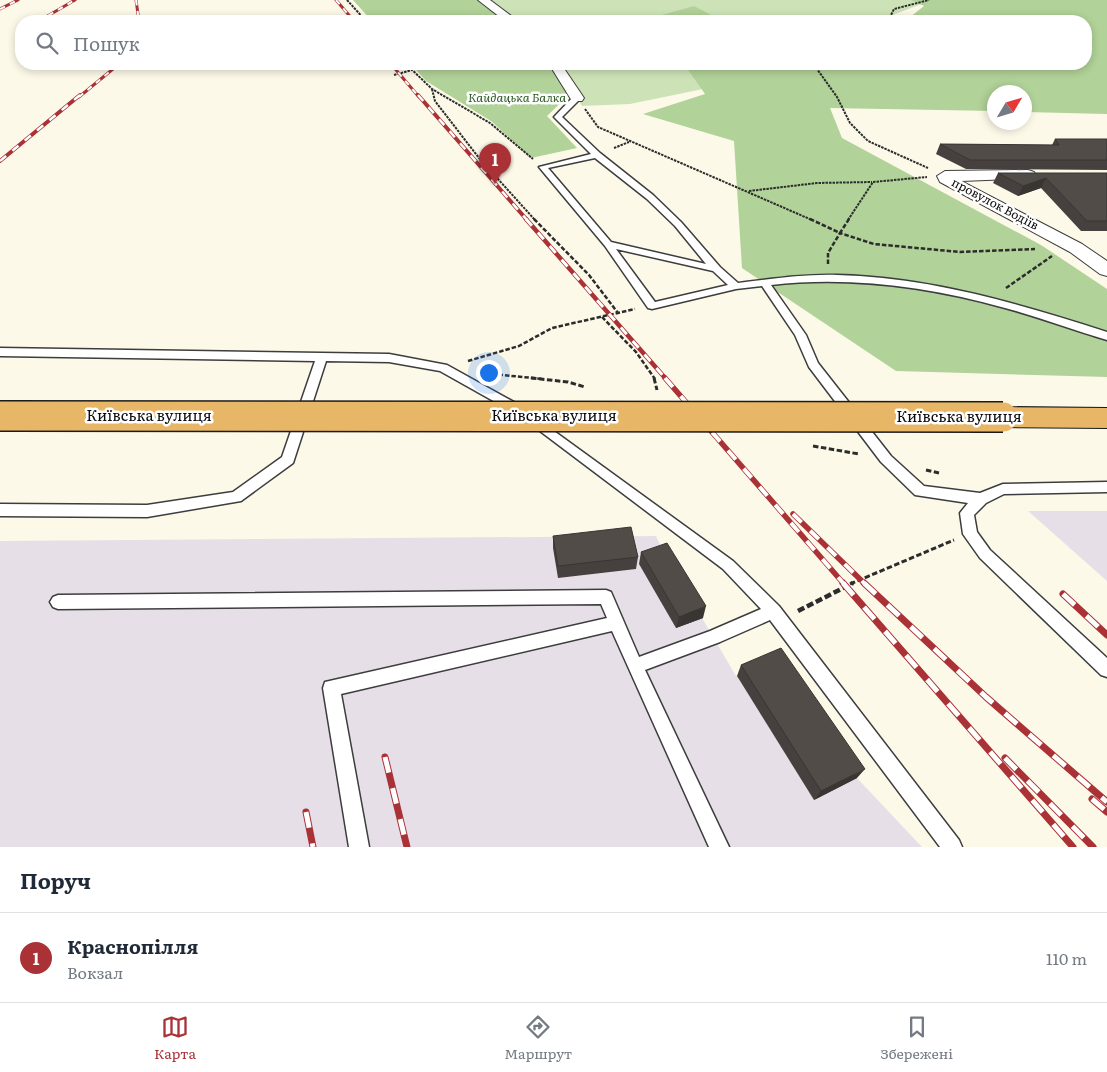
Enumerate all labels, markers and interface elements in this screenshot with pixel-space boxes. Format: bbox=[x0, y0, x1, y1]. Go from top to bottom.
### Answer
search box bbox=[15, 15, 1092, 70]
icon: search bbox=[33, 29, 61, 57]
text: Пошук bbox=[73, 29, 140, 57]
north arrow bbox=[987, 85, 1032, 130]
park label: Кайдацька Балка bbox=[468, 88, 566, 106]
pin: 1 bbox=[479, 143, 511, 184]
street label: провулок Водіїв bbox=[949, 173, 1043, 234]
your location bbox=[476, 360, 502, 386]
street label: Київська вулиця bbox=[86, 403, 212, 426]
street label: Київська вулиця bbox=[491, 403, 617, 426]
street label: Київська вулиця bbox=[896, 404, 1022, 427]
text: Поруч bbox=[20, 864, 91, 895]
text: Краснопілля bbox=[67, 932, 198, 960]
text: 1 bbox=[33, 946, 39, 970]
text: 110 m bbox=[1046, 946, 1087, 970]
text: Вокзал bbox=[67, 960, 123, 984]
tab: Карта bbox=[154, 1013, 196, 1063]
tab: Маршрут bbox=[504, 1013, 572, 1063]
tab: Збережені bbox=[880, 1013, 953, 1063]

